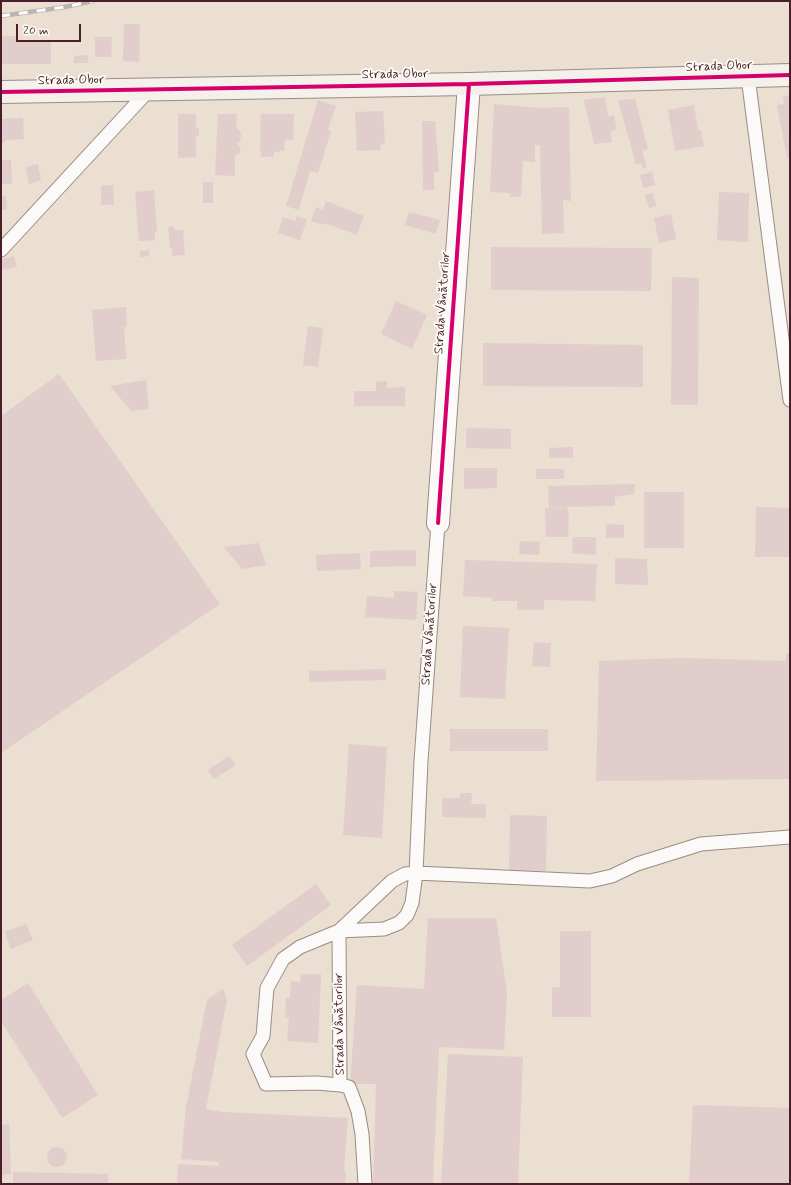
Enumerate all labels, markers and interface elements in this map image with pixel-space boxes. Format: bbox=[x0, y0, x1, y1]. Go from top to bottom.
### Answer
scale bar bbox=[18, 16, 83, 42]
text: 20 m bbox=[23, 23, 49, 39]
street label: Strada Obor bbox=[686, 58, 752, 76]
street label: Strada Obor bbox=[362, 67, 428, 83]
street label: Strada Obor bbox=[38, 73, 104, 89]
street label: Strada Vânătorilor bbox=[432, 251, 454, 355]
street label: Strada Vânătorilor bbox=[419, 582, 441, 686]
street label: Strada Vânătorilor bbox=[331, 972, 349, 1076]

